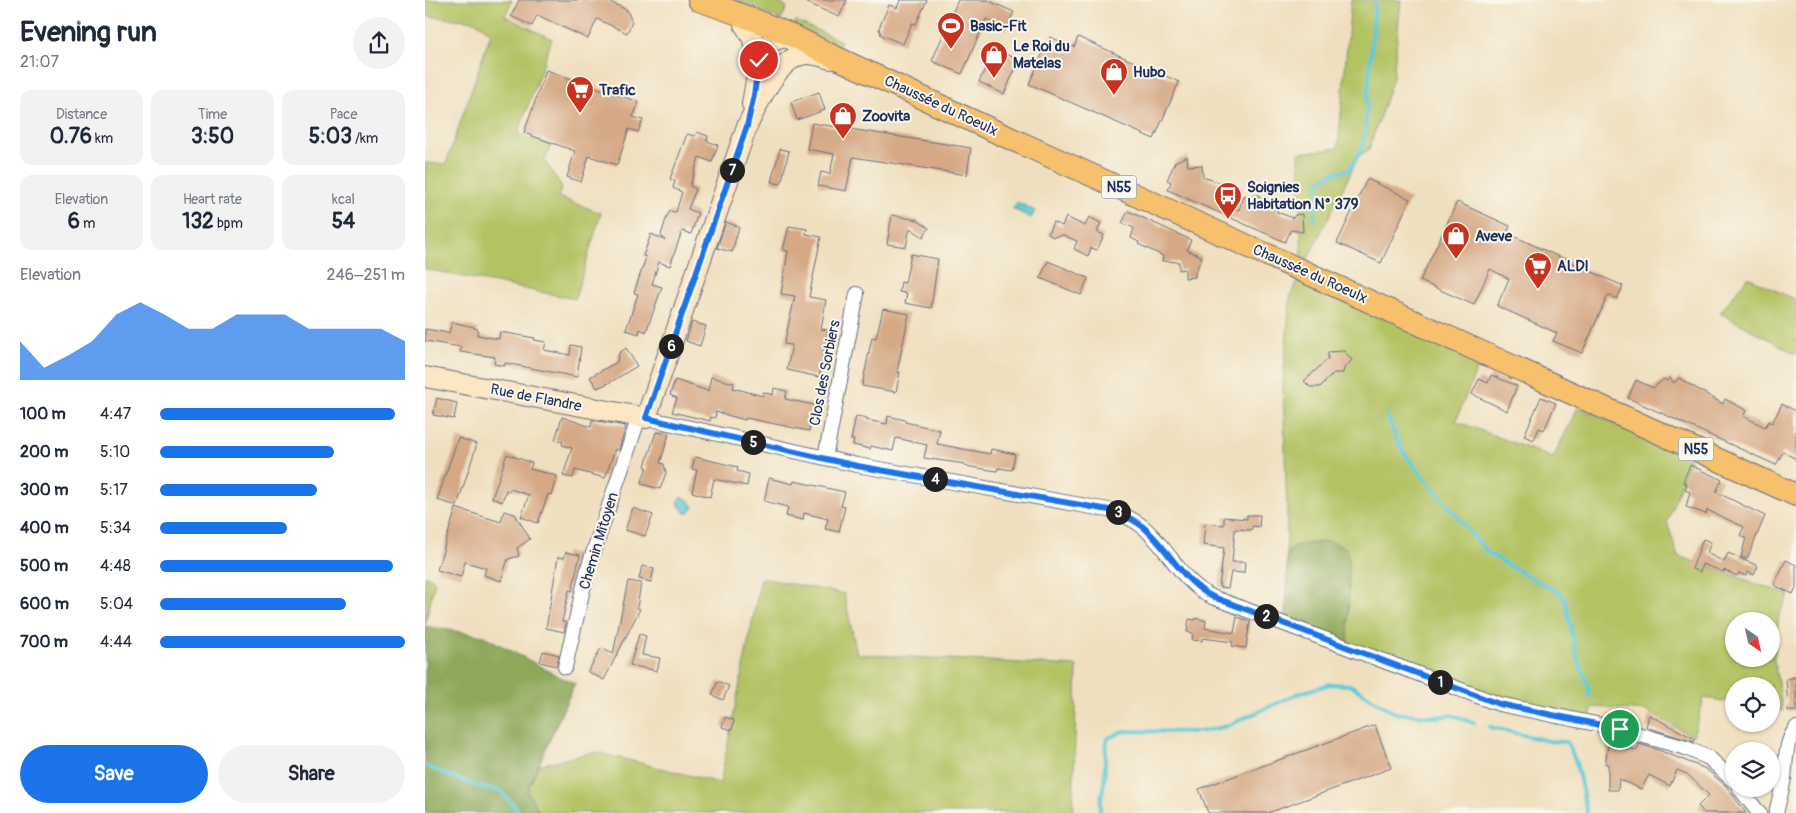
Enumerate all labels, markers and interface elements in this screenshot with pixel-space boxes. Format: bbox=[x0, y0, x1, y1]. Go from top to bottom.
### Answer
sports icon: Basic-Fit bbox=[936, 11, 966, 50]
text: Evening run bbox=[20, 15, 157, 50]
button: share bbox=[353, 17, 405, 69]
place label: Basic-Fit bbox=[970, 17, 1028, 36]
place label: Le Roi du Matelas bbox=[1013, 37, 1070, 73]
pin bbox=[738, 39, 780, 81]
shop icon: Le Roi du Matelas bbox=[979, 40, 1009, 79]
icon: check bbox=[745, 46, 773, 74]
text: 21:07 bbox=[20, 52, 59, 72]
shop icon: Hubo bbox=[1099, 57, 1129, 96]
place label: Hubo bbox=[1133, 63, 1165, 82]
street label: Chaussée du Roeulx bbox=[881, 71, 1001, 141]
supermarket icon: Trafic bbox=[565, 75, 595, 114]
place label: Trafic bbox=[598, 81, 636, 100]
shop icon: Zoovita bbox=[828, 101, 858, 140]
text: Distance bbox=[56, 106, 107, 123]
text: Time bbox=[198, 106, 227, 123]
text: Pace bbox=[330, 106, 357, 123]
place label: Zoovita bbox=[862, 107, 910, 126]
text: 0.76 bbox=[50, 123, 92, 150]
text: 3:50 bbox=[191, 123, 234, 150]
text: 5:03 bbox=[309, 123, 352, 150]
text: km bbox=[92, 130, 113, 147]
text: /km bbox=[352, 130, 378, 147]
pin: 7 bbox=[719, 158, 745, 182]
text: 7 bbox=[729, 162, 736, 179]
road number: N55 bbox=[1101, 176, 1137, 198]
place label: Soignies Habitation N° 379 bbox=[1247, 178, 1359, 214]
bus stop icon: Soignies Habitation N° 379 bbox=[1213, 181, 1243, 220]
text: Elevation bbox=[55, 191, 108, 208]
text: Heart rate bbox=[183, 191, 242, 208]
text: kcal bbox=[332, 191, 355, 208]
text: 6 bbox=[68, 208, 80, 235]
text: 132 bbox=[182, 208, 214, 235]
text: 54 bbox=[332, 208, 355, 235]
text: m bbox=[80, 215, 95, 232]
text: bpm bbox=[214, 215, 243, 232]
shop icon: Aveve bbox=[1441, 221, 1471, 260]
place label: Aveve bbox=[1475, 227, 1513, 246]
street label: Chaussée du Roeulx bbox=[1250, 240, 1370, 308]
supermarket icon: ALDI bbox=[1523, 251, 1553, 290]
place label: ALDI bbox=[1557, 257, 1589, 276]
text: Elevation bbox=[20, 265, 81, 285]
text: 246–251 m bbox=[326, 265, 405, 285]
street label: Clos des Sorbiers bbox=[805, 318, 845, 427]
pin: 6 bbox=[659, 334, 683, 358]
text: 6 bbox=[667, 338, 676, 355]
street label: Rue de Flandre bbox=[489, 380, 584, 416]
text: 100 m bbox=[20, 404, 66, 424]
text: 4:47 bbox=[100, 404, 131, 424]
pin: 5 bbox=[741, 430, 765, 454]
text: 5 bbox=[750, 434, 757, 451]
road number: N55 bbox=[1679, 438, 1713, 460]
text: 200 m bbox=[20, 442, 68, 462]
text: 5:10 bbox=[100, 442, 130, 462]
pin: 4 bbox=[923, 466, 947, 492]
text: 4 bbox=[931, 471, 940, 488]
text: 300 m bbox=[20, 480, 68, 500]
text: 5:17 bbox=[100, 480, 128, 500]
street label: Chemin Mitoyen bbox=[575, 490, 623, 592]
pin: 3 bbox=[1105, 500, 1131, 524]
text: 3 bbox=[1115, 504, 1122, 521]
text: 400 m bbox=[20, 518, 69, 538]
text: 5:34 bbox=[100, 518, 131, 538]
text: 500 m bbox=[20, 556, 68, 576]
text: 4:48 bbox=[100, 556, 131, 576]
text: 600 m bbox=[20, 594, 69, 614]
text: 5:04 bbox=[100, 594, 133, 614]
pin: 2 bbox=[1253, 604, 1279, 628]
text: 2 bbox=[1263, 608, 1270, 625]
north arrow bbox=[1725, 612, 1780, 668]
map controls bbox=[1725, 612, 1780, 797]
text: 700 m bbox=[20, 632, 68, 652]
text: 4:44 bbox=[100, 632, 132, 652]
pin: 1 bbox=[1427, 670, 1453, 694]
text: 1 bbox=[1438, 674, 1443, 691]
button: locate bbox=[1725, 677, 1780, 732]
pin bbox=[1599, 708, 1641, 750]
icon: arrive bbox=[1606, 715, 1634, 743]
button: layers bbox=[1725, 742, 1780, 797]
button: Save bbox=[20, 745, 208, 803]
button: Share bbox=[218, 745, 405, 803]

